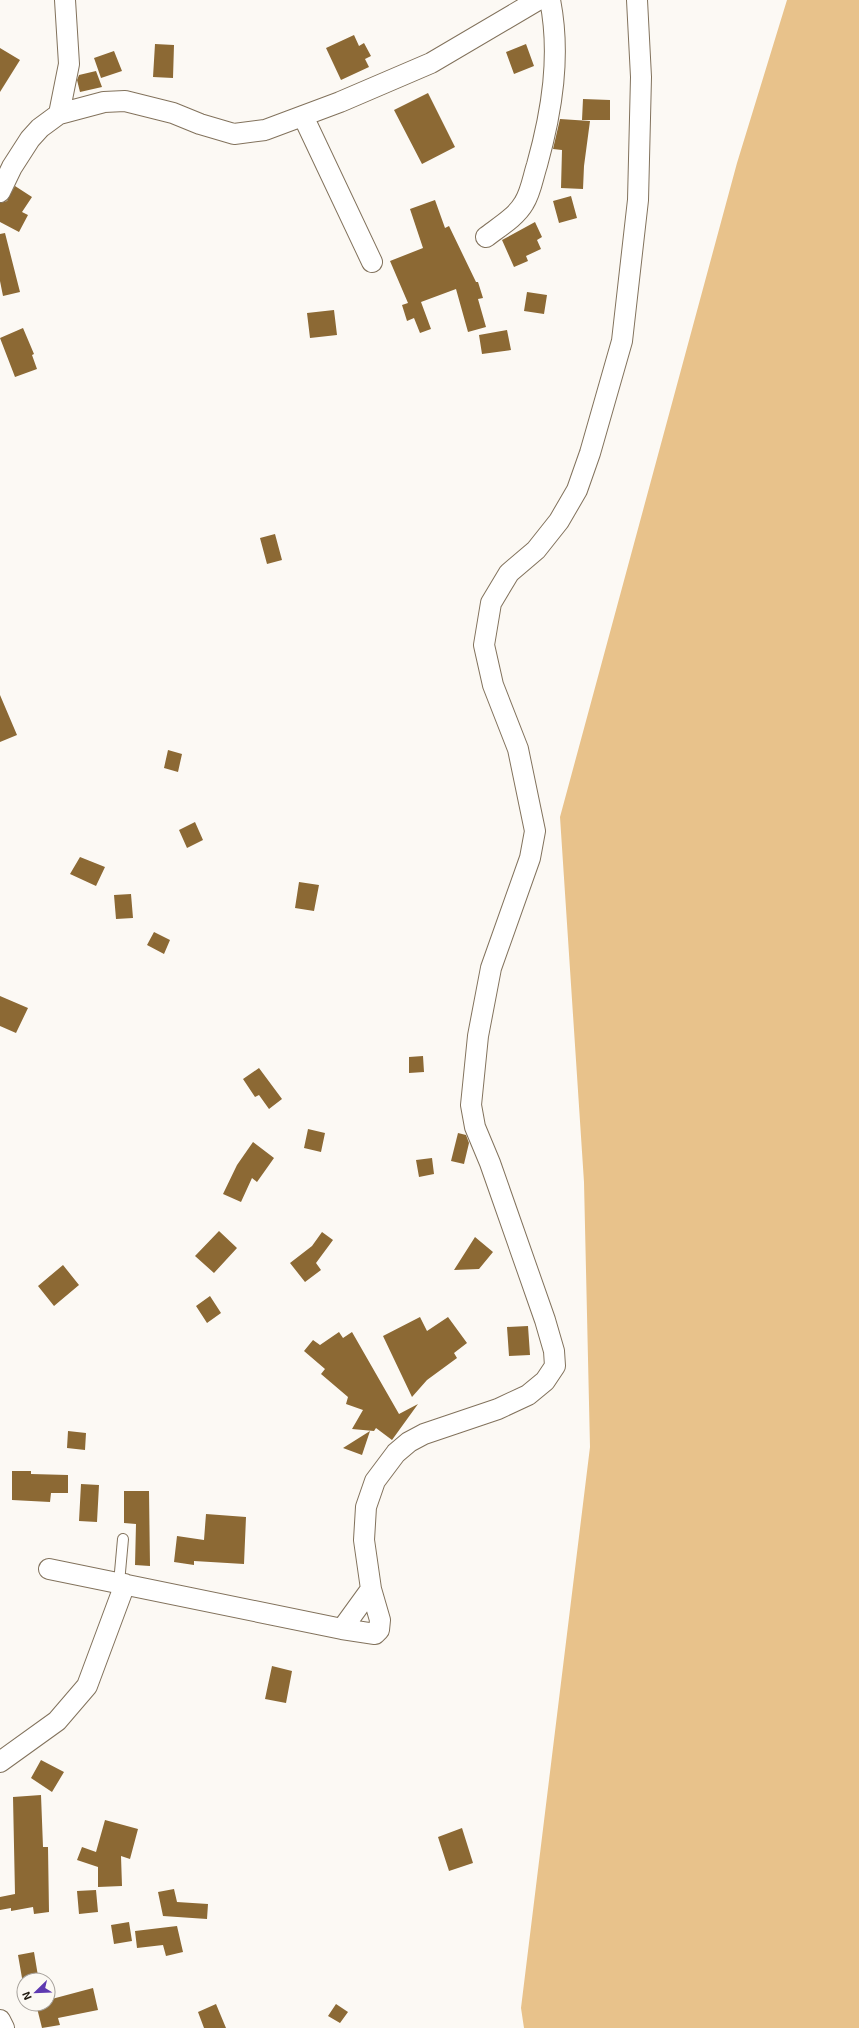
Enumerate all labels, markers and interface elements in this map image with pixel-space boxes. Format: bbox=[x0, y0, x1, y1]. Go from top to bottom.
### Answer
north arrow bbox=[16, 1972, 56, 2012]
text: N bbox=[19, 1990, 34, 2002]

